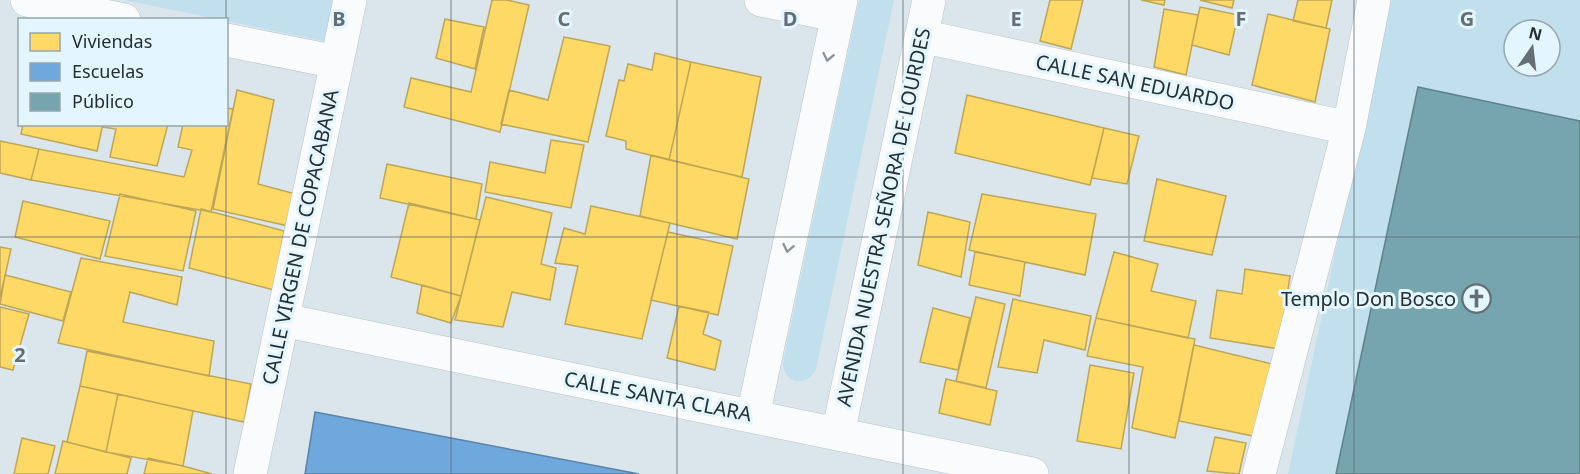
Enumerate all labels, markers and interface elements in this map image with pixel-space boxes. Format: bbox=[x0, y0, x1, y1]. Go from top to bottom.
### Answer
text: B bbox=[332, 5, 346, 32]
text: C bbox=[558, 5, 571, 32]
text: D bbox=[783, 5, 797, 32]
text: E bbox=[1010, 5, 1022, 32]
text: F bbox=[1236, 5, 1246, 32]
text: G bbox=[1460, 5, 1474, 32]
legend bbox=[18, 18, 228, 126]
north arrow bbox=[1502, 18, 1562, 78]
text: N bbox=[1527, 21, 1545, 46]
street label: AVENIDA NUESTRA SEÑORA DE LOURDES bbox=[830, 25, 936, 409]
text: Viviendas bbox=[72, 29, 152, 53]
street label: CALLE SAN EDUARDO bbox=[1033, 48, 1237, 116]
one-way arrow bbox=[822, 52, 835, 62]
text: Escuelas bbox=[72, 59, 144, 83]
street label: CALLE VIRGEN DE COPACABANA bbox=[255, 87, 345, 387]
text: Público bbox=[72, 89, 134, 113]
one-way arrow bbox=[782, 243, 795, 253]
church icon: Templo Don Bosco bbox=[1461, 282, 1493, 314]
place label: Templo Don Bosco bbox=[1281, 285, 1456, 312]
text: 2 bbox=[14, 341, 26, 368]
street label: CALLE SANTA CLARA bbox=[562, 365, 754, 427]

